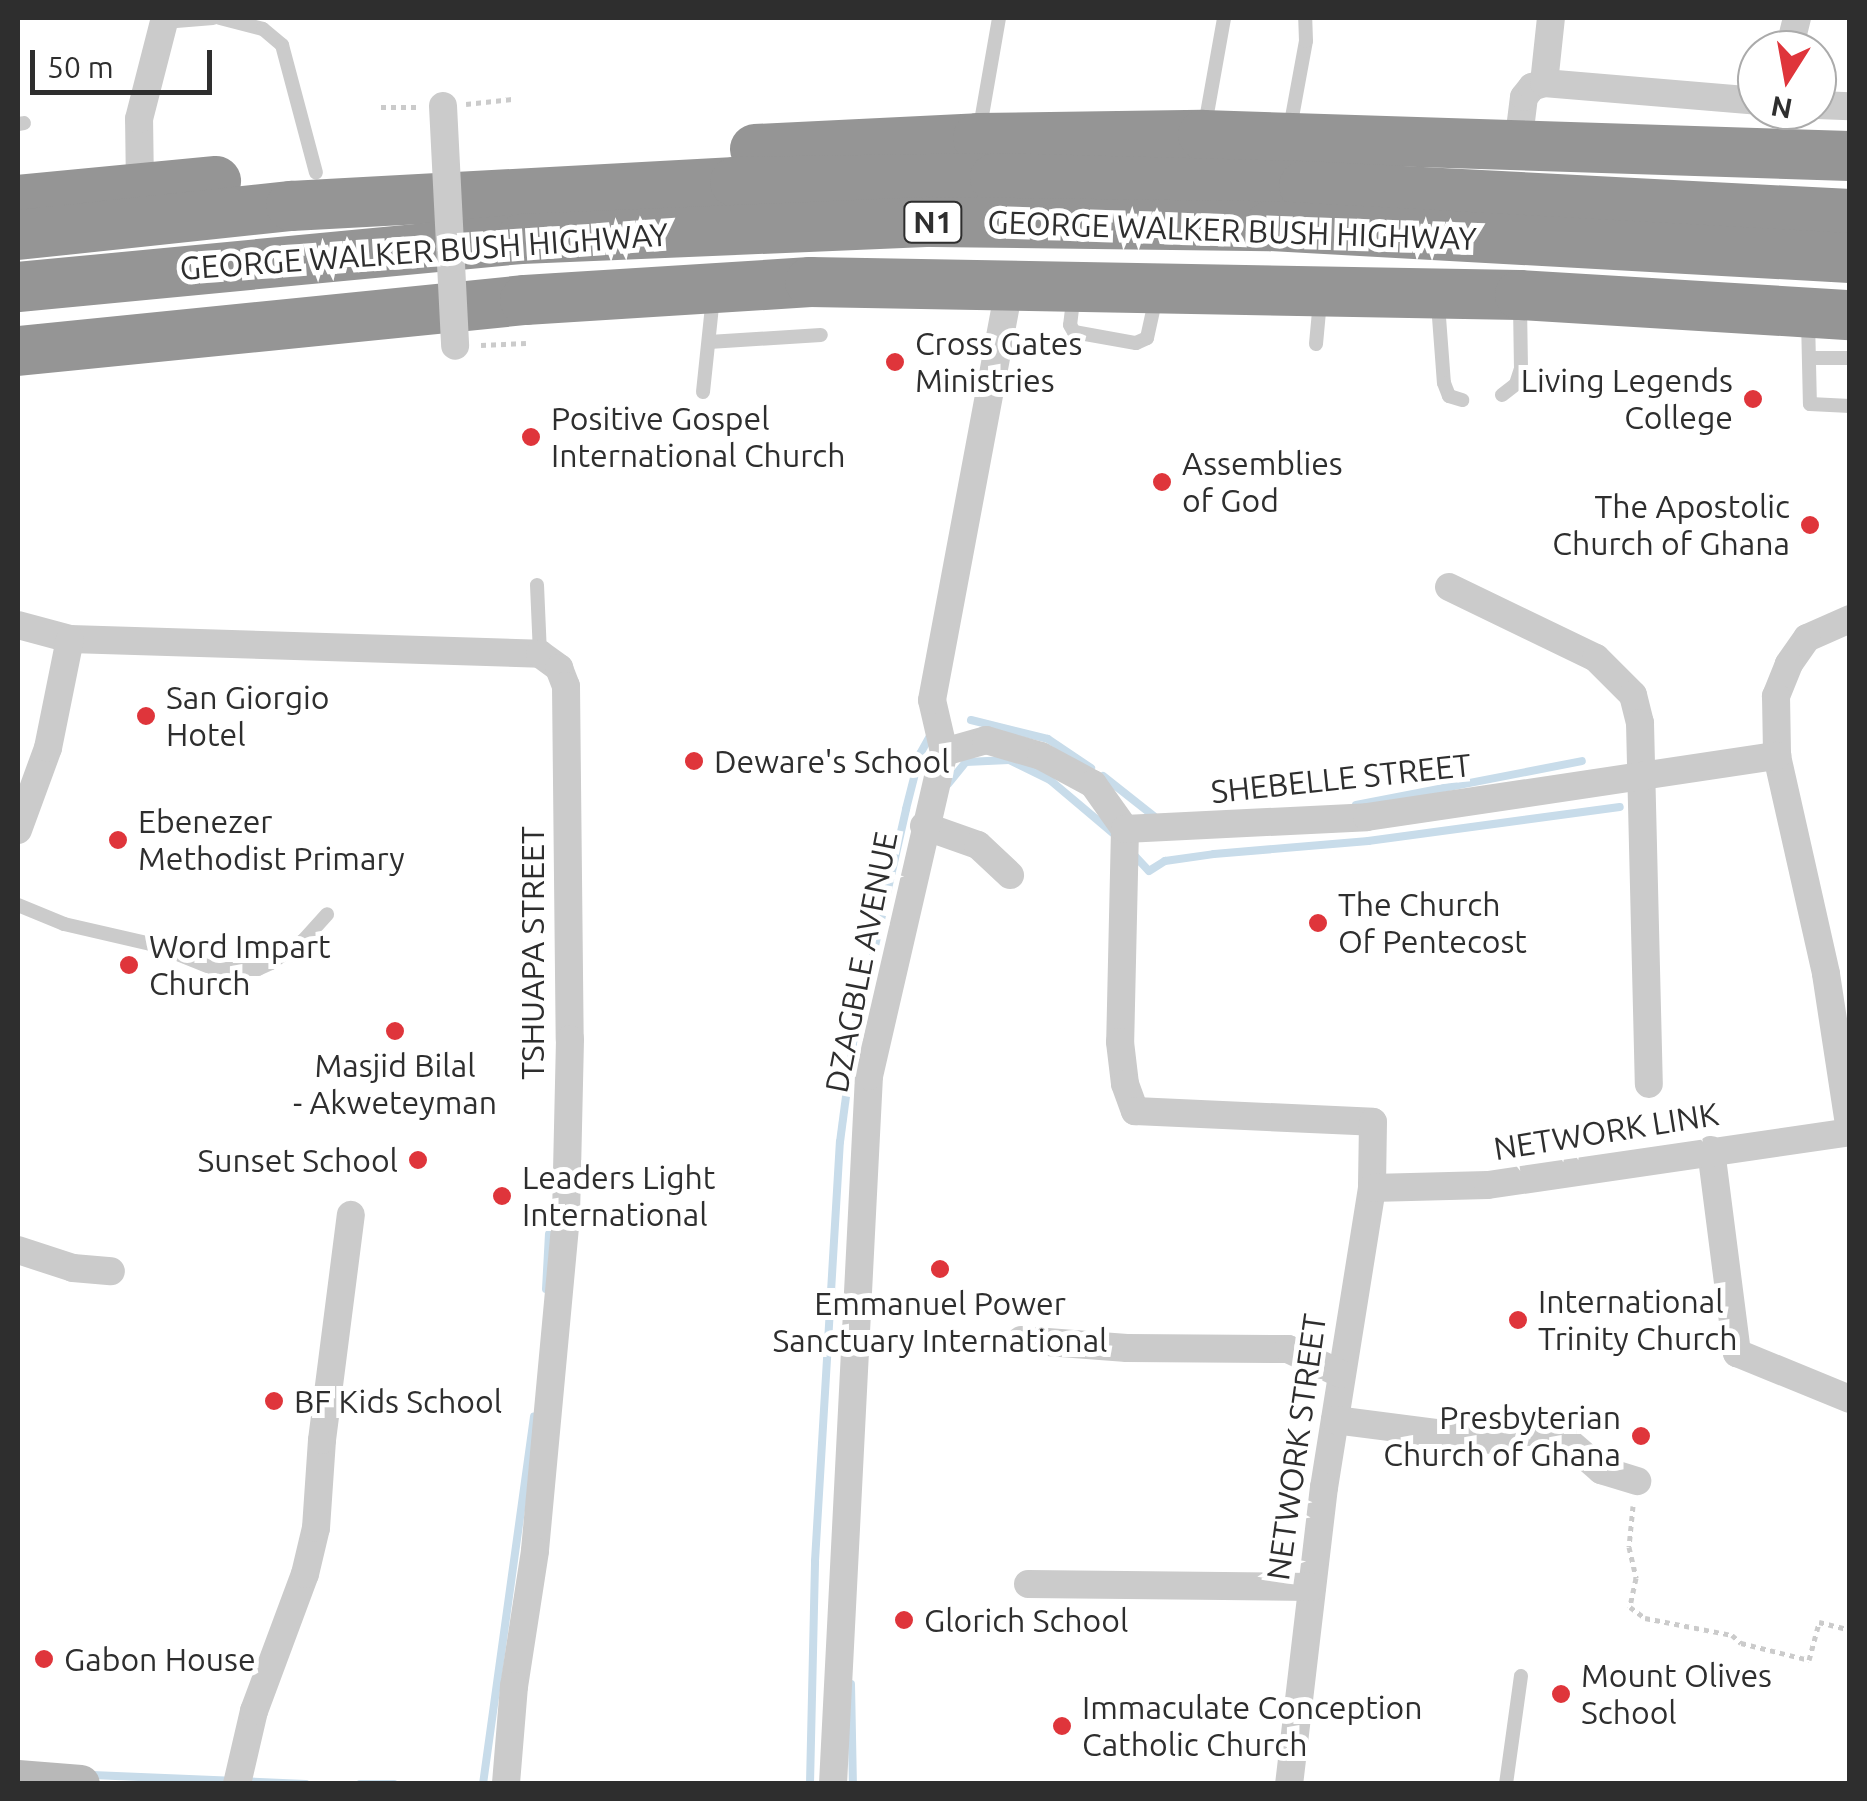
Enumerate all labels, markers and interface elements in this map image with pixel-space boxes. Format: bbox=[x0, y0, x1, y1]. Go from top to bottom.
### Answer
scale bar bbox=[35, 30, 218, 92]
north arrow bbox=[1737, 30, 1837, 130]
text: 50 m bbox=[47, 50, 114, 84]
text: N bbox=[1768, 91, 1795, 125]
road number: N1 bbox=[903, 197, 963, 247]
street label: GEORGE WALKER BUSH HIGHWAY bbox=[987, 202, 1477, 258]
street label: GEORGE WALKER BUSH HIGHWAY bbox=[178, 215, 670, 287]
place label: Cross Gates Ministries bbox=[915, 325, 1082, 400]
marker: Cross Gates Ministries bbox=[884, 351, 906, 373]
place label: Living Legends College bbox=[1521, 362, 1733, 437]
marker: Living Legends College bbox=[1742, 388, 1764, 410]
place label: Positive Gospel International Church bbox=[551, 400, 845, 475]
marker: Positive Gospel International Church bbox=[520, 426, 542, 448]
place label: Assemblies of God bbox=[1182, 445, 1343, 520]
marker: Assemblies of God bbox=[1151, 471, 1173, 493]
place label: The Apostolic Church of Ghana bbox=[1552, 488, 1790, 563]
marker: The Apostolic Church of Ghana bbox=[1799, 514, 1821, 536]
place label: San Giorgio Hotel bbox=[166, 679, 330, 754]
marker: San Giorgio Hotel bbox=[135, 705, 157, 727]
place label: Deware's School bbox=[714, 742, 950, 780]
street label: SHEBELLE STREET bbox=[1209, 745, 1473, 811]
marker: Deware's School bbox=[683, 750, 705, 772]
place label: Ebenezer Methodist Primary bbox=[138, 803, 405, 878]
street label: TSHUAPA STREET bbox=[513, 826, 551, 1080]
street label: DZAGBLE AVENUE bbox=[817, 828, 905, 1096]
marker: Ebenezer Methodist Primary bbox=[107, 829, 129, 851]
place label: The Church Of Pentecost bbox=[1338, 886, 1527, 961]
marker: The Church Of Pentecost bbox=[1307, 912, 1329, 934]
place label: Word Impart Church bbox=[149, 928, 331, 1003]
marker: Word Impart Church bbox=[118, 954, 140, 976]
marker: Masjid Bilal - Akweteyman bbox=[384, 1020, 406, 1042]
place label: Masjid Bilal - Akweteyman bbox=[293, 1047, 497, 1122]
street label: NETWORK LINK bbox=[1491, 1094, 1721, 1168]
place label: Sunset School bbox=[197, 1141, 398, 1179]
marker: Sunset School bbox=[407, 1149, 429, 1171]
place label: Leaders Light International bbox=[522, 1159, 715, 1234]
marker: Leaders Light International bbox=[491, 1185, 513, 1207]
marker: Emmanuel Power Sanctuary International bbox=[929, 1258, 951, 1280]
place label: International Trinity Church bbox=[1538, 1283, 1737, 1358]
place label: Emmanuel Power Sanctuary International bbox=[773, 1285, 1107, 1360]
marker: International Trinity Church bbox=[1507, 1309, 1529, 1331]
street label: NETWORK STREET bbox=[1258, 1311, 1334, 1583]
place label: BF Kids School bbox=[294, 1382, 502, 1420]
marker: BF Kids School bbox=[263, 1390, 285, 1412]
place label: Presbyterian Church of Ghana bbox=[1383, 1399, 1621, 1474]
marker: Presbyterian Church of Ghana bbox=[1630, 1425, 1652, 1447]
place label: Glorich School bbox=[924, 1601, 1128, 1639]
marker: Glorich School bbox=[893, 1609, 915, 1631]
place label: Gabon House bbox=[64, 1640, 256, 1678]
marker: Gabon House bbox=[33, 1648, 55, 1670]
place label: Mount Olives School bbox=[1581, 1657, 1772, 1732]
marker: Mount Olives School bbox=[1550, 1683, 1572, 1705]
place label: Immaculate Conception Catholic Church bbox=[1082, 1689, 1423, 1764]
marker: Immaculate Conception Catholic Church bbox=[1051, 1715, 1073, 1737]

